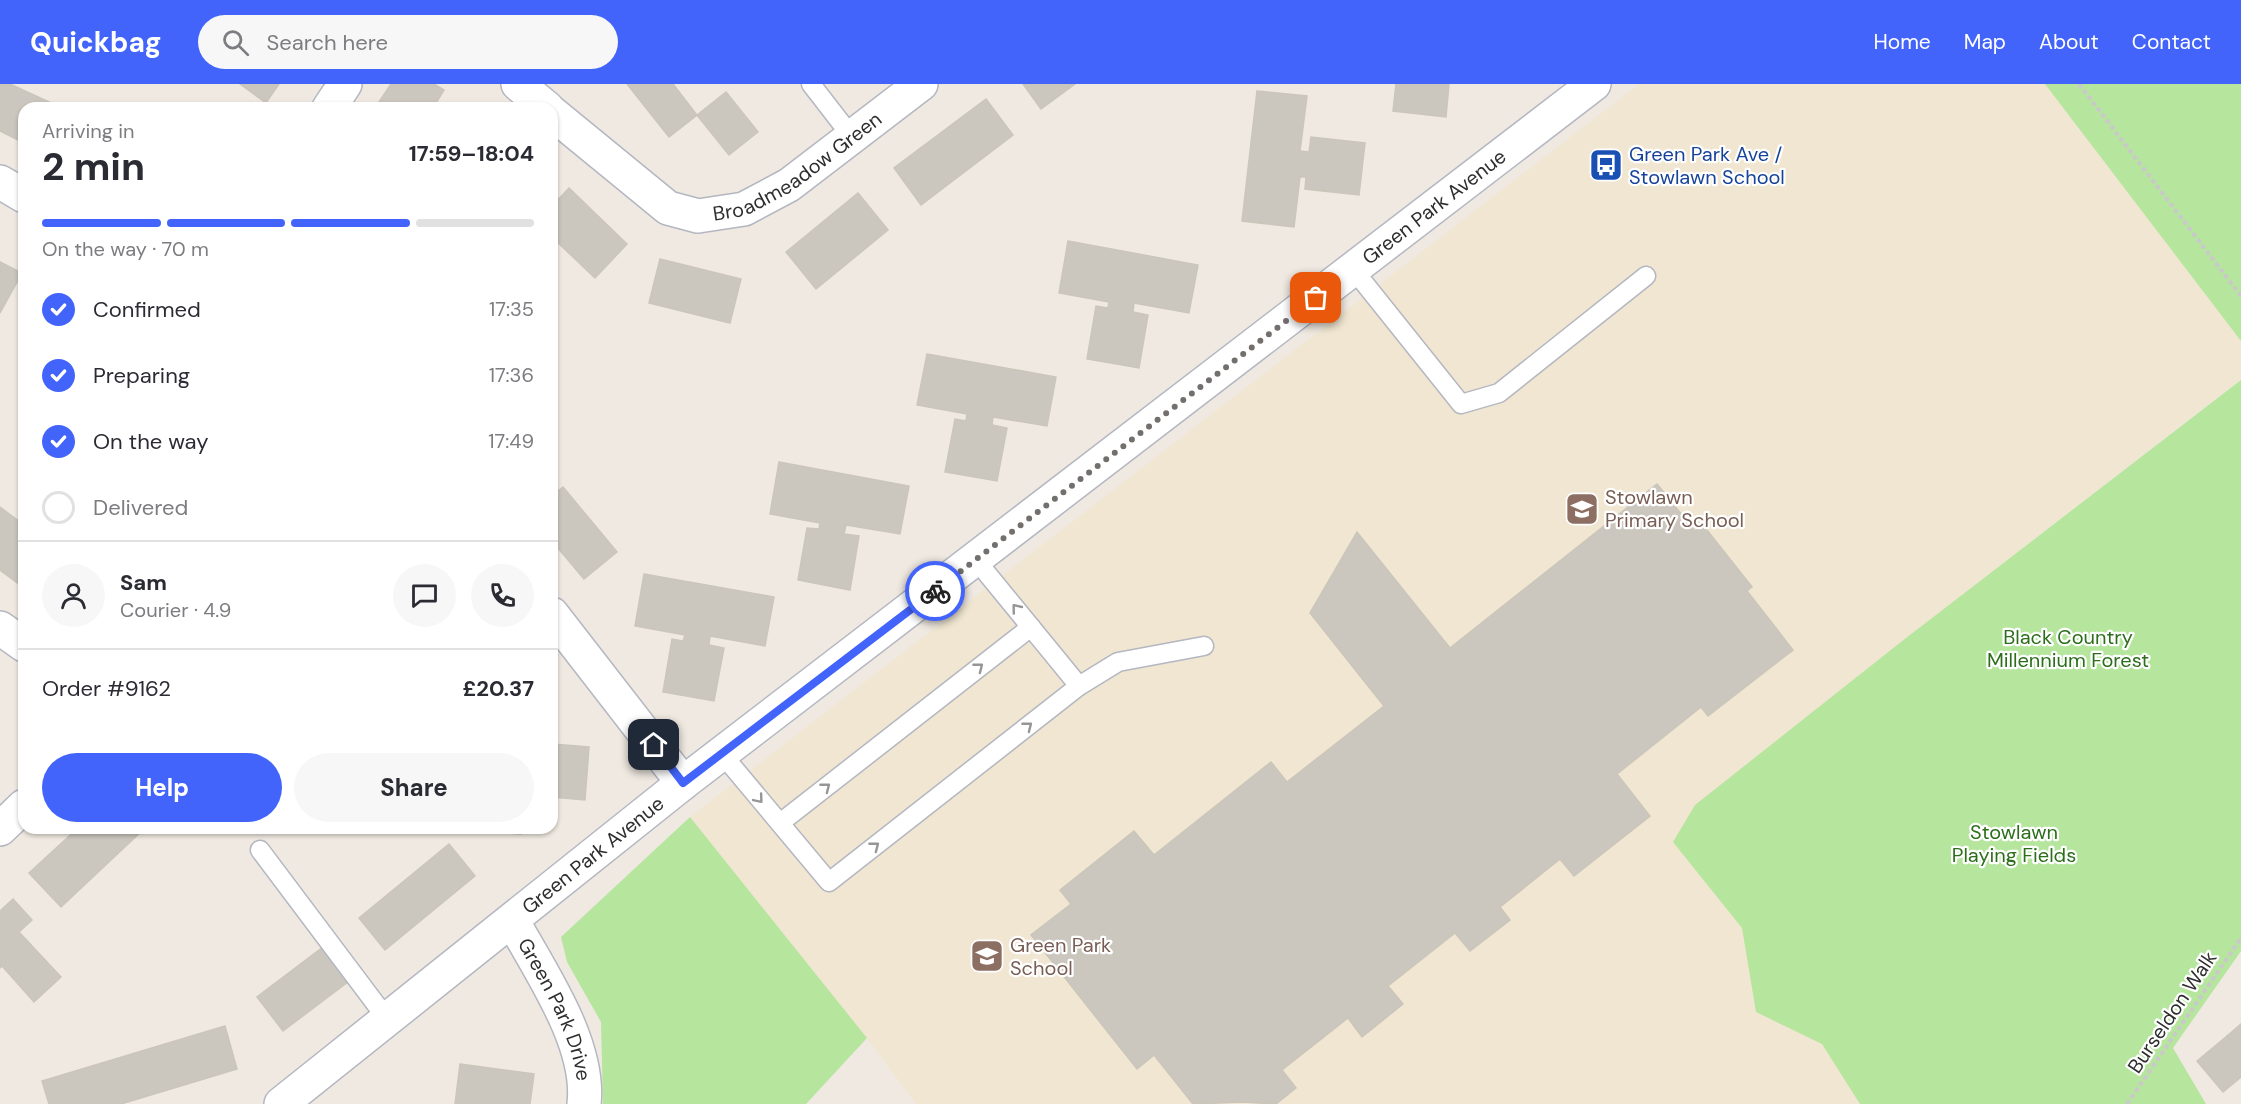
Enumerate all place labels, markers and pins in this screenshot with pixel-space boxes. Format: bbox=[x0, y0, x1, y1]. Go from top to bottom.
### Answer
place label: Green Park Ave / Stowlawn School bbox=[1629, 141, 1785, 190]
bus stop icon: Green Park Ave / Stowlawn School bbox=[1588, 147, 1624, 183]
pin bbox=[1290, 272, 1341, 323]
place label: Stowlawn Primary School bbox=[1605, 484, 1744, 533]
school or university icon: Stowlawn Primary School bbox=[1564, 491, 1600, 527]
pin bbox=[628, 719, 679, 770]
place label: Green Park School bbox=[1010, 932, 1111, 981]
school or university icon: Green Park School bbox=[969, 938, 1005, 974]

